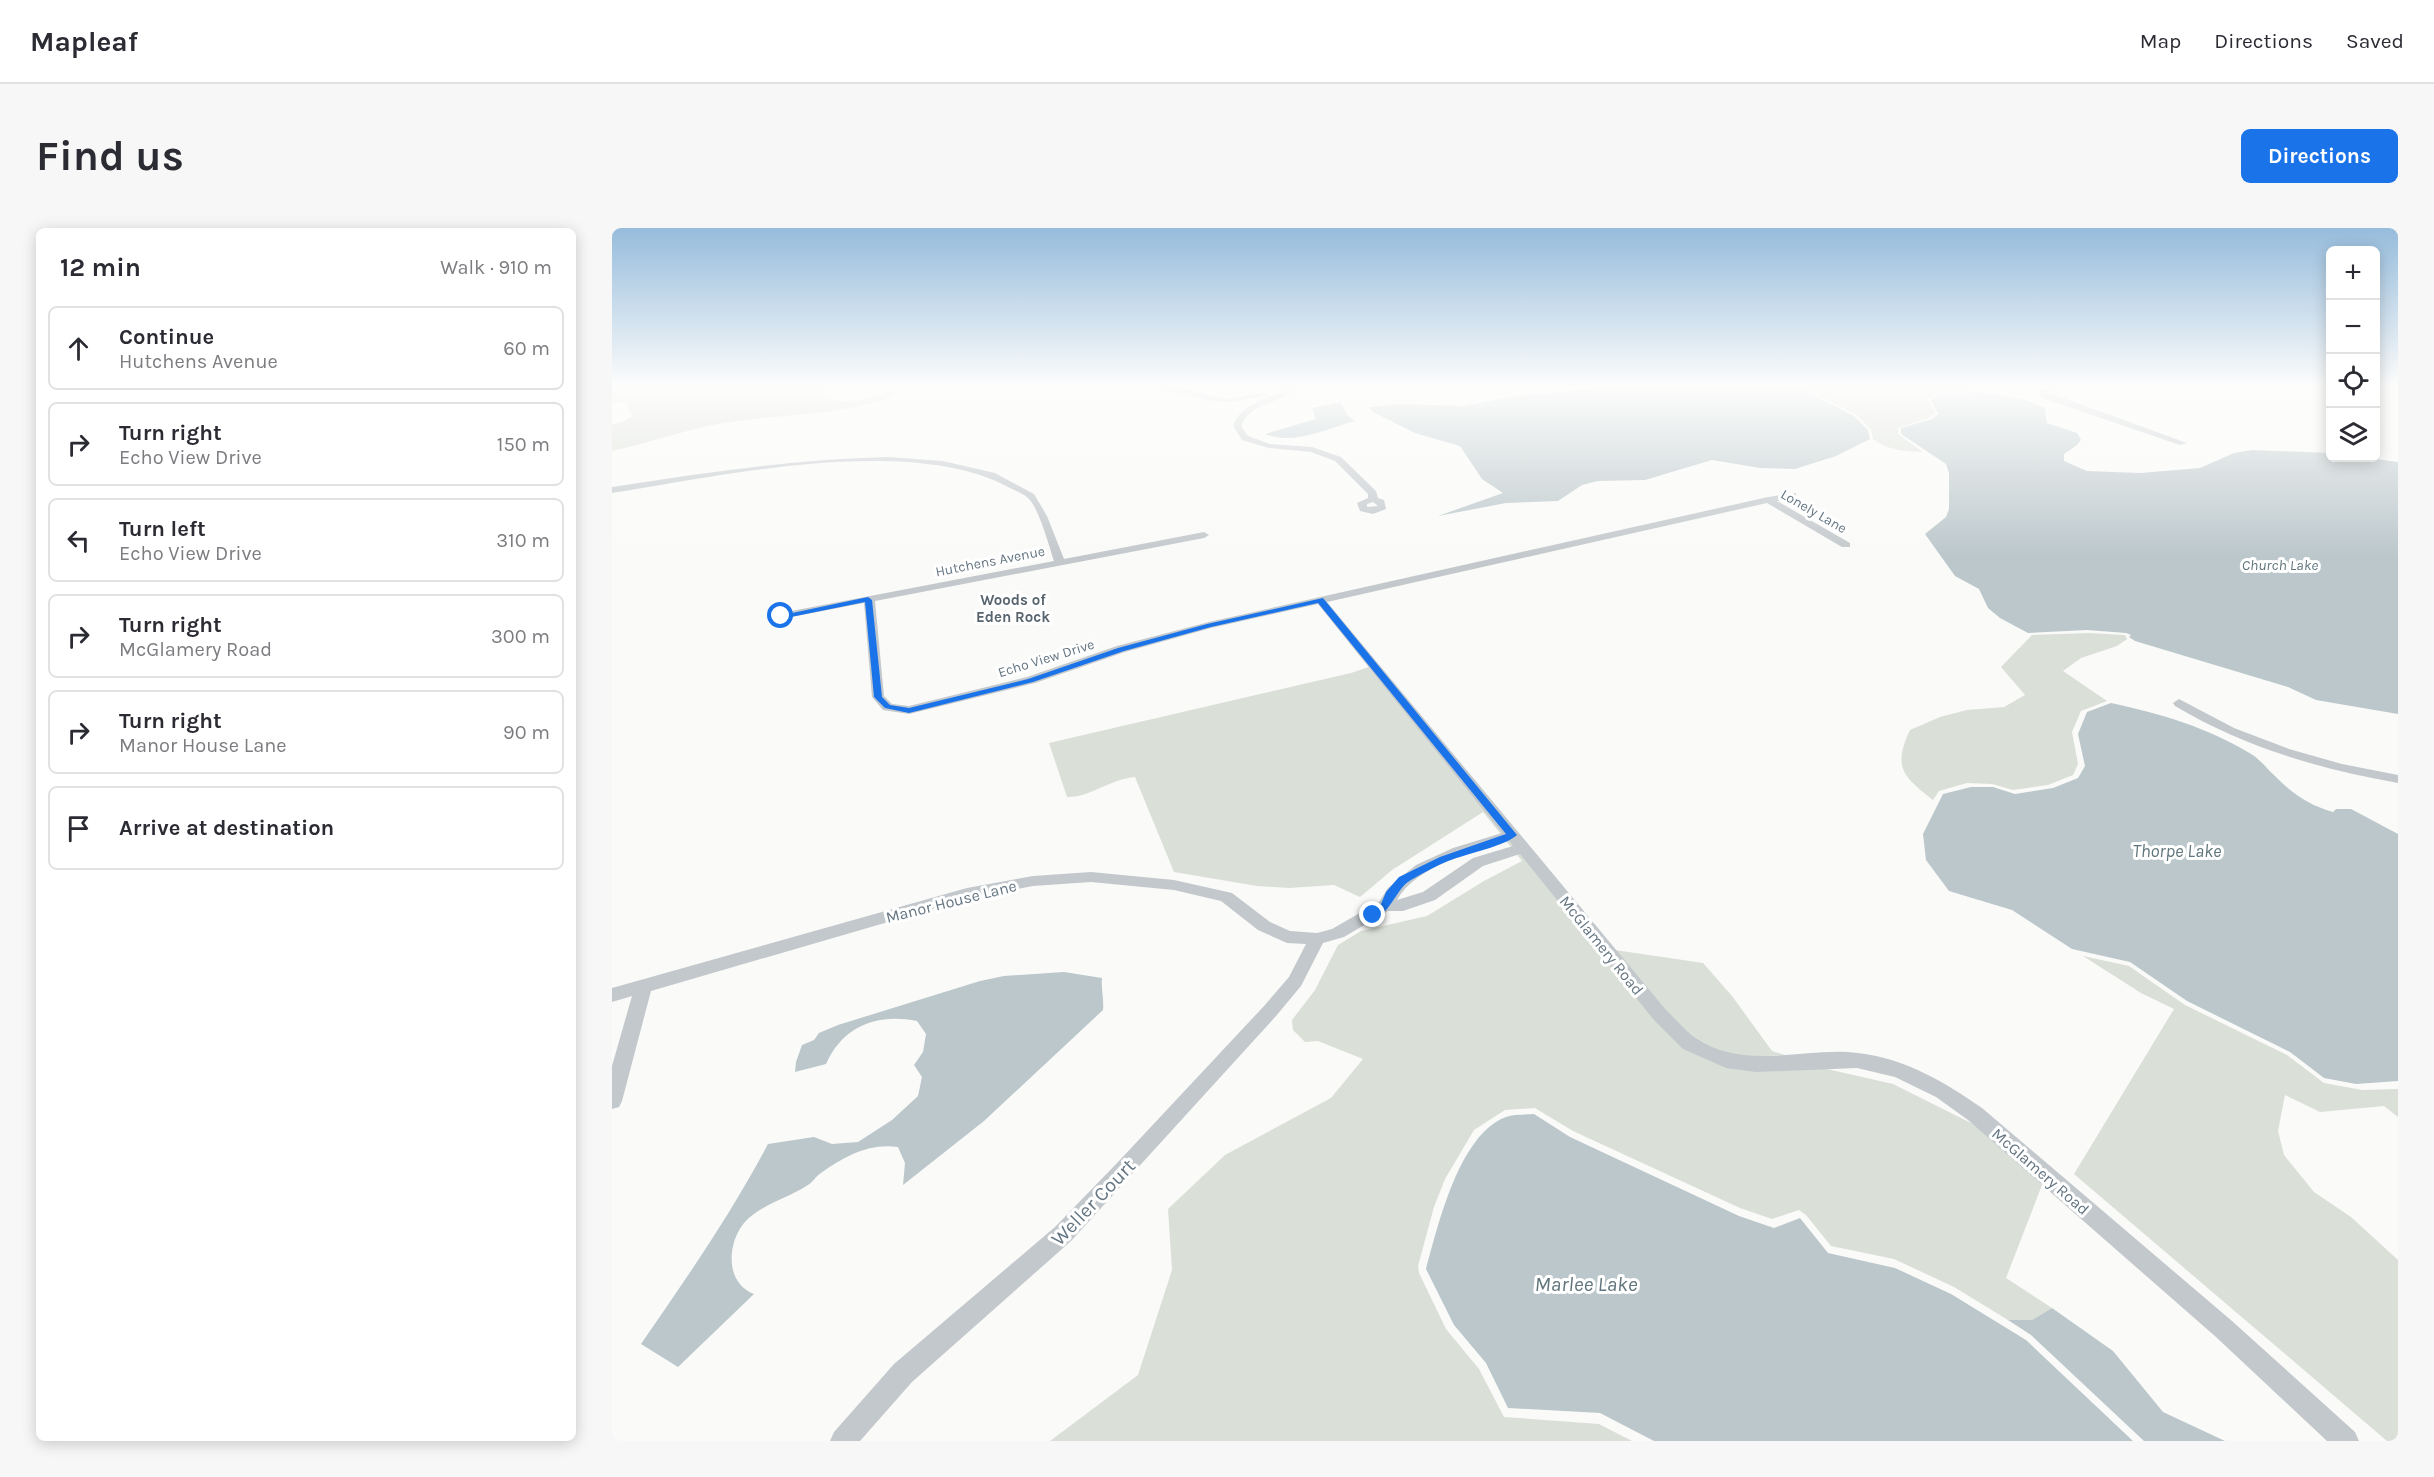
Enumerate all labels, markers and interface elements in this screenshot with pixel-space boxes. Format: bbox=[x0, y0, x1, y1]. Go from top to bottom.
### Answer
text: Mapleaf bbox=[30, 25, 138, 58]
text: Map bbox=[2140, 29, 2181, 53]
text: Directions bbox=[2214, 29, 2313, 53]
text: Saved bbox=[2346, 29, 2404, 53]
button: Directions bbox=[2241, 129, 2398, 183]
text: Find us bbox=[36, 131, 184, 181]
map controls bbox=[2326, 246, 2380, 462]
button: + bbox=[2326, 246, 2380, 300]
text: 12 min bbox=[60, 252, 141, 283]
text: Walk · 910 m bbox=[440, 256, 552, 279]
button: − bbox=[2326, 300, 2380, 354]
text: Continue bbox=[119, 324, 214, 350]
icon: ahead bbox=[62, 332, 95, 365]
text: 60 m bbox=[503, 337, 550, 360]
text: Hutchens Avenue bbox=[119, 350, 278, 373]
button: locate bbox=[2326, 354, 2380, 408]
button: layers bbox=[2326, 408, 2380, 462]
text: Turn right bbox=[119, 420, 222, 446]
icon: right bbox=[62, 428, 95, 461]
text: 150 m bbox=[497, 433, 550, 456]
text: Echo View Drive bbox=[119, 446, 262, 469]
street label: Lonely Lane bbox=[1778, 486, 1850, 537]
text: Turn left bbox=[119, 516, 206, 542]
icon: left bbox=[62, 524, 95, 557]
text: 310 m bbox=[496, 529, 550, 552]
text: Echo View Drive bbox=[119, 542, 262, 565]
street label: Hutchens Avenue bbox=[934, 543, 1046, 580]
water label: Church Lake bbox=[2242, 556, 2318, 574]
district label: Woods of Eden Rock bbox=[976, 591, 1050, 626]
route start bbox=[767, 602, 793, 628]
text: Turn right bbox=[119, 612, 222, 638]
icon: right bbox=[62, 620, 95, 653]
text: 300 m bbox=[491, 625, 550, 648]
street label: Echo View Drive bbox=[996, 636, 1096, 681]
text: McGlamery Road bbox=[119, 638, 272, 661]
text: Turn right bbox=[119, 708, 222, 734]
icon: right bbox=[62, 716, 95, 749]
text: 90 m bbox=[503, 721, 550, 744]
text: Manor House Lane bbox=[119, 734, 287, 757]
icon: arrive bbox=[62, 812, 95, 845]
text: Arrive at destination bbox=[119, 815, 334, 841]
water label: Thorpe Lake bbox=[2133, 840, 2221, 862]
street label: Manor House Lane bbox=[884, 876, 1018, 927]
street label: McGlamery Road bbox=[1556, 892, 1648, 999]
route end bbox=[1359, 901, 1385, 927]
street label: McGlamery Road bbox=[1988, 1124, 2093, 1219]
street label: Weller Court bbox=[1047, 1154, 1141, 1250]
water label: Marlee Lake bbox=[1535, 1272, 1638, 1296]

